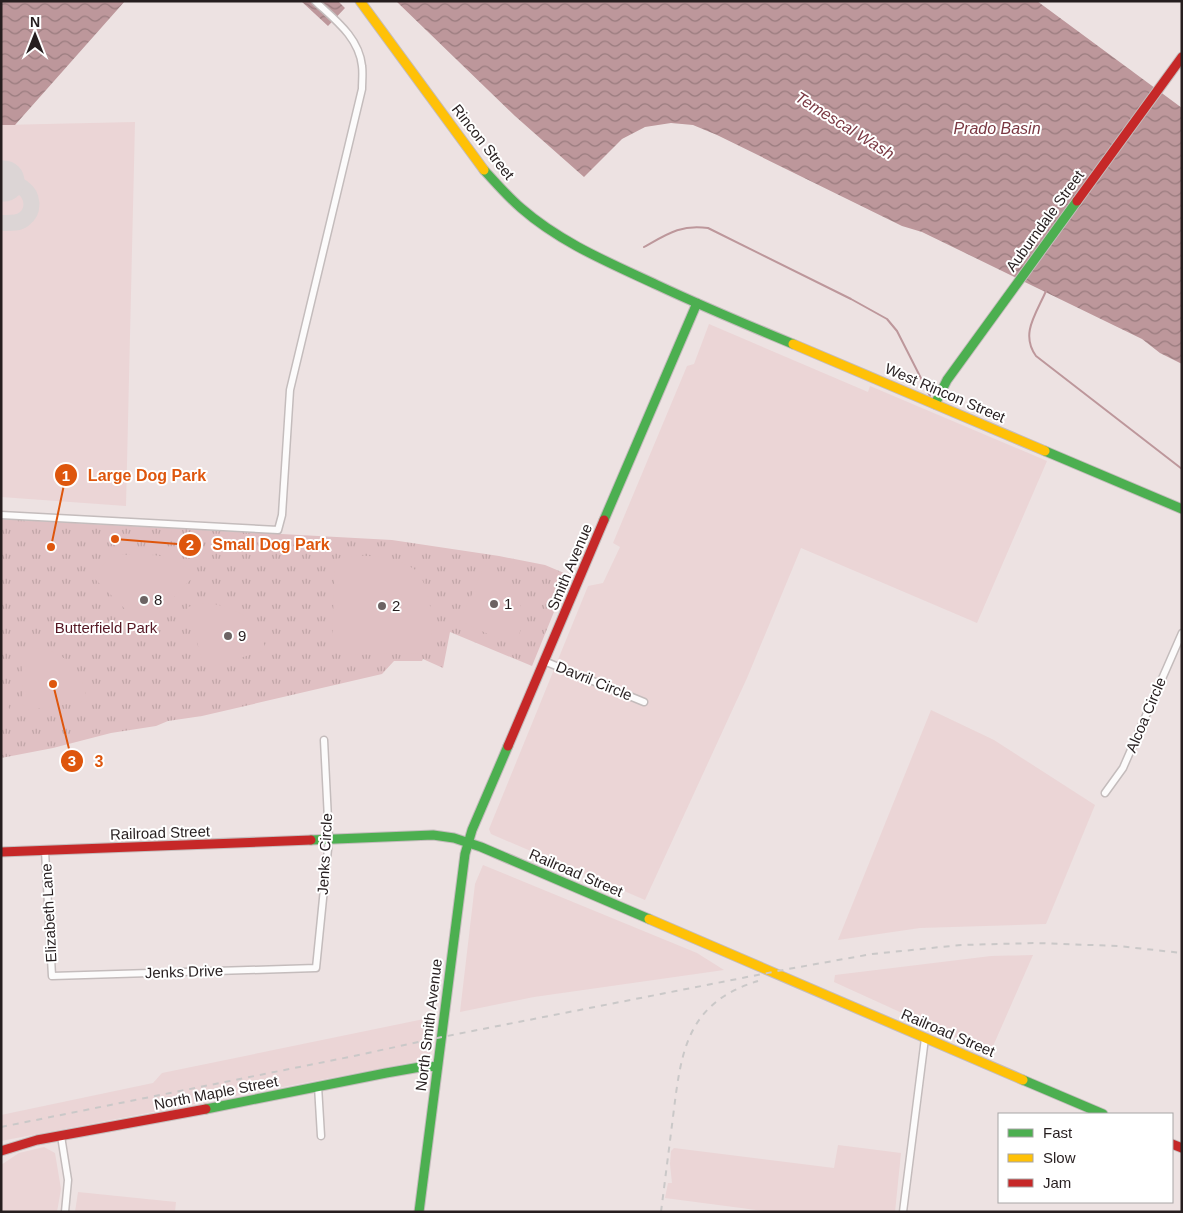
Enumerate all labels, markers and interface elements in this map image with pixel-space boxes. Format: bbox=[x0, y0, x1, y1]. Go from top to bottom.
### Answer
north arrow bbox=[10, 10, 60, 60]
text: N bbox=[30, 14, 40, 30]
water label: Temescal Wash bbox=[792, 88, 897, 163]
street label: Rincon Street bbox=[449, 101, 519, 183]
water label: Prado Basin bbox=[953, 120, 1041, 137]
street label: Auburndale Street bbox=[1002, 166, 1087, 275]
street label: West Rincon Street bbox=[883, 360, 1009, 426]
callout: Large Dog Park bbox=[53, 460, 216, 491]
text: 1 bbox=[62, 467, 70, 484]
text: Large Dog Park bbox=[88, 467, 206, 484]
street label: Smith Avenue bbox=[544, 521, 595, 613]
callout: Small Dog Park bbox=[177, 529, 340, 560]
text: 2 bbox=[186, 536, 194, 553]
text: Small Dog Park bbox=[212, 536, 330, 553]
place label: 8 bbox=[154, 591, 162, 608]
marker: 8 bbox=[138, 594, 150, 606]
place label: 1 bbox=[504, 595, 512, 612]
place label: 2 bbox=[392, 597, 400, 614]
marker: 1 bbox=[488, 598, 500, 610]
marker: 2 bbox=[376, 600, 388, 612]
park label: Butterfield Park bbox=[55, 619, 158, 636]
place label: 9 bbox=[238, 627, 246, 644]
marker: 9 bbox=[222, 630, 234, 642]
street label: Davril Circle bbox=[554, 658, 635, 704]
street label: Alcoa Circle bbox=[1122, 675, 1169, 755]
callout: 3 bbox=[60, 746, 113, 777]
text: 3 bbox=[68, 752, 76, 769]
text: 3 bbox=[95, 753, 104, 770]
street label: Jenks Circle bbox=[314, 813, 335, 895]
street label: Railroad Street bbox=[110, 822, 211, 843]
street label: Railroad Street bbox=[527, 845, 626, 900]
street label: Elizabeth Lane bbox=[37, 863, 60, 963]
street label: North Smith Avenue bbox=[412, 958, 445, 1092]
street label: Jenks Drive bbox=[145, 962, 223, 981]
street label: Railroad Street bbox=[899, 1005, 998, 1060]
street label: North Maple Street bbox=[152, 1072, 280, 1113]
legend bbox=[998, 1113, 1173, 1203]
text: Fast bbox=[1043, 1124, 1073, 1141]
text: Slow bbox=[1043, 1149, 1076, 1166]
text: Jam bbox=[1043, 1174, 1071, 1191]

